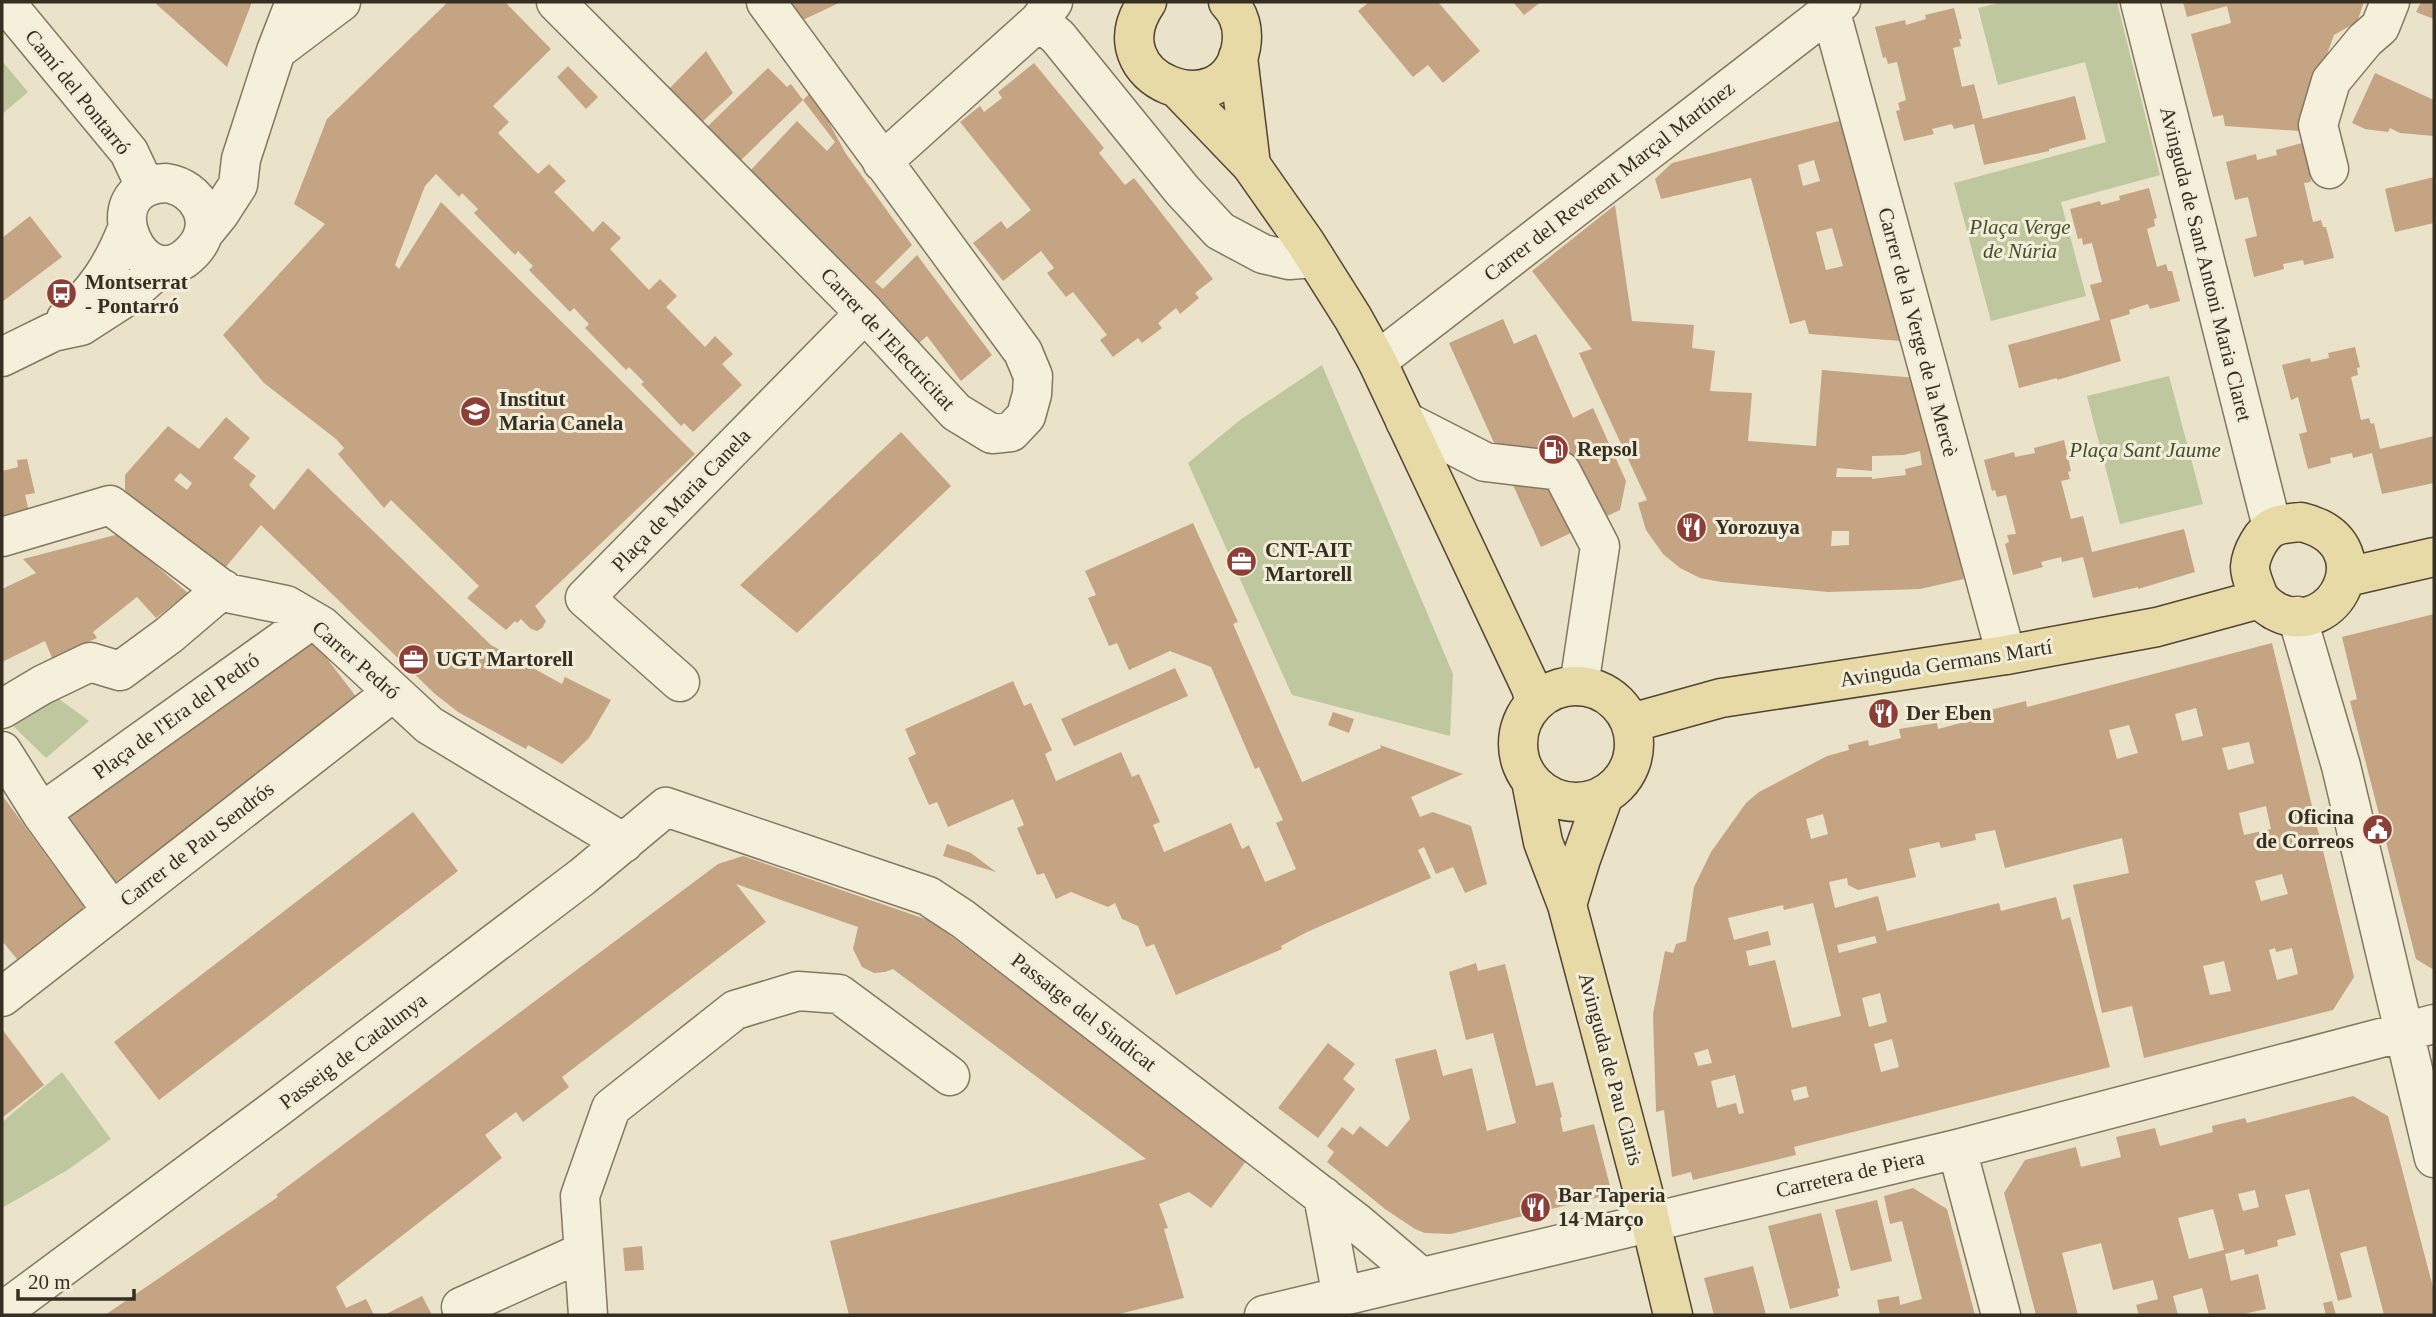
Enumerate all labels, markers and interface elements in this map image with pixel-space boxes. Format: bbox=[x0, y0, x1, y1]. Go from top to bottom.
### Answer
street label: Camí del Pontarró bbox=[20, 25, 136, 159]
street label: Carrer del Reverent Marçal Martínez bbox=[1479, 76, 1739, 286]
street label: Avinguda de Sant Antoni Maria Claret bbox=[2155, 104, 2257, 424]
street label: Carrer de la Verge de la Mercè bbox=[1873, 205, 1963, 459]
park label: Plaça Verge de Núria bbox=[1968, 215, 2071, 263]
street label: Carrer de l'Electricitat bbox=[816, 263, 960, 415]
place label: Montserrat - Pontarró bbox=[85, 270, 188, 318]
bus stop icon: Montserrat - Pontarró bbox=[45, 277, 79, 311]
place label: Institut Maria Canela bbox=[499, 387, 624, 435]
school or university icon: Institut Maria Canela bbox=[459, 394, 493, 428]
street label: Plaça de Maria Canela bbox=[607, 423, 756, 576]
fuel station icon: Repsol bbox=[1537, 432, 1571, 466]
place label: Repsol bbox=[1577, 437, 1638, 461]
park label: Plaça Sant Jaume bbox=[2068, 438, 2221, 462]
restaurant icon: Yorozuya bbox=[1675, 510, 1709, 544]
place label: Yorozuya bbox=[1715, 515, 1800, 539]
place label: CNT-AIT Martorell bbox=[1265, 538, 1352, 586]
office icon: CNT-AIT Martorell bbox=[1225, 545, 1259, 579]
street label: Carrer Pedró bbox=[307, 616, 405, 704]
street label: Avinguda Germans Martí bbox=[1838, 634, 2054, 692]
office icon: UGT Martorell bbox=[396, 642, 430, 676]
place label: UGT Martorell bbox=[436, 647, 574, 671]
street label: Plaça de l'Era del Pedró bbox=[88, 648, 264, 784]
restaurant icon: Der Eben bbox=[1866, 696, 1900, 730]
place label: Der Eben bbox=[1906, 701, 1992, 725]
street label: Carrer de Pau Sendrós bbox=[115, 777, 279, 911]
place label: Oficina de Correos bbox=[2256, 805, 2354, 853]
public building icon: Oficina de Correos bbox=[2360, 812, 2394, 846]
street label: Passatge del Sindicat bbox=[1007, 948, 1161, 1076]
street label: Avinguda de Pau Claris bbox=[1574, 970, 1648, 1168]
street label: Passeig de Catalunya bbox=[275, 987, 432, 1114]
street label: Carretera de Piera bbox=[1773, 1145, 1927, 1203]
place label: Bar Taperia 14 Março bbox=[1558, 1183, 1666, 1231]
restaurant icon: Bar Taperia 14 Março bbox=[1518, 1190, 1552, 1224]
scale bar bbox=[18, 1258, 133, 1302]
text: 20 m bbox=[28, 1270, 71, 1294]

